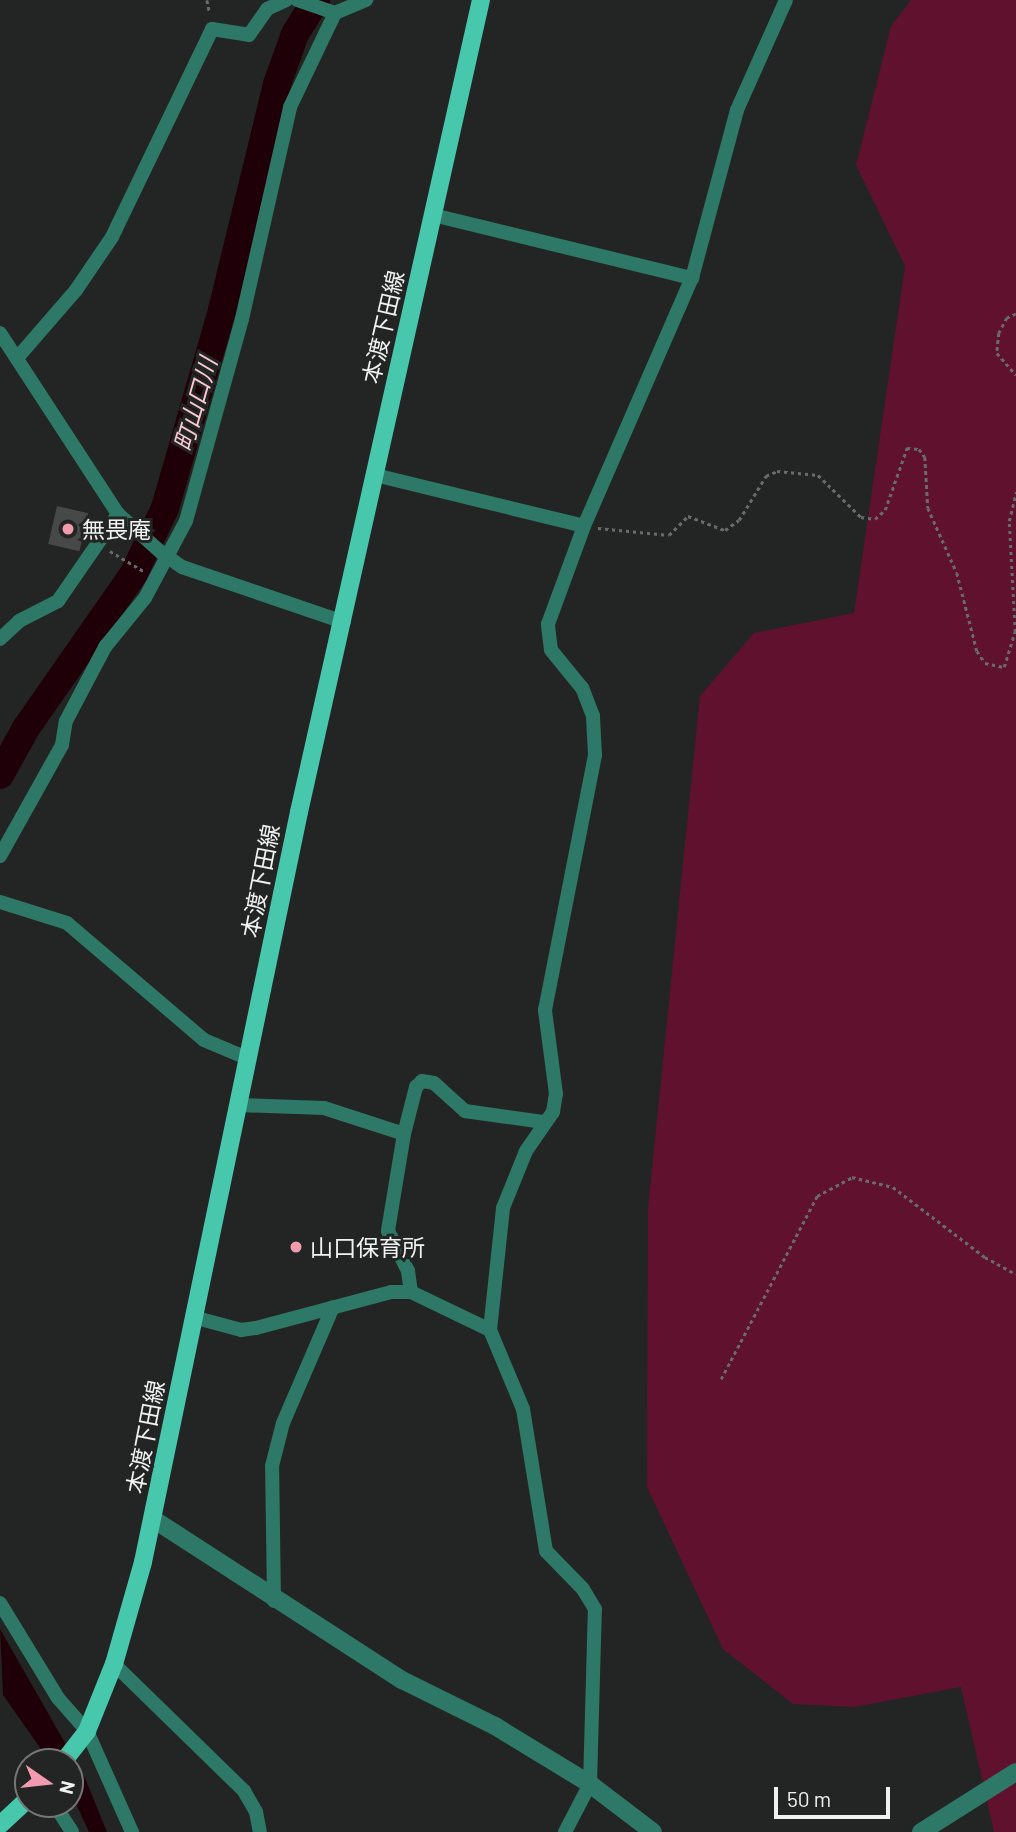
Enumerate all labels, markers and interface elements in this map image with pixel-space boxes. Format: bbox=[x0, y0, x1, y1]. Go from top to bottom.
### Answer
street label: 本渡下田線 bbox=[357, 268, 409, 386]
water label: 町山口川 bbox=[168, 354, 222, 454]
place label: 無畏庵 bbox=[82, 515, 151, 543]
marker: 無畏庵 bbox=[60, 521, 76, 537]
street label: 本渡下田線 bbox=[235, 822, 285, 940]
place label: 山口保育所 bbox=[310, 1233, 425, 1261]
marker: 山口保育所 bbox=[288, 1239, 304, 1255]
street label: 本渡下田線 bbox=[120, 1378, 170, 1496]
north arrow bbox=[14, 1748, 84, 1818]
scale bar bbox=[778, 1772, 894, 1816]
text: N bbox=[55, 1779, 81, 1797]
text: 50 m bbox=[787, 1786, 831, 1811]

